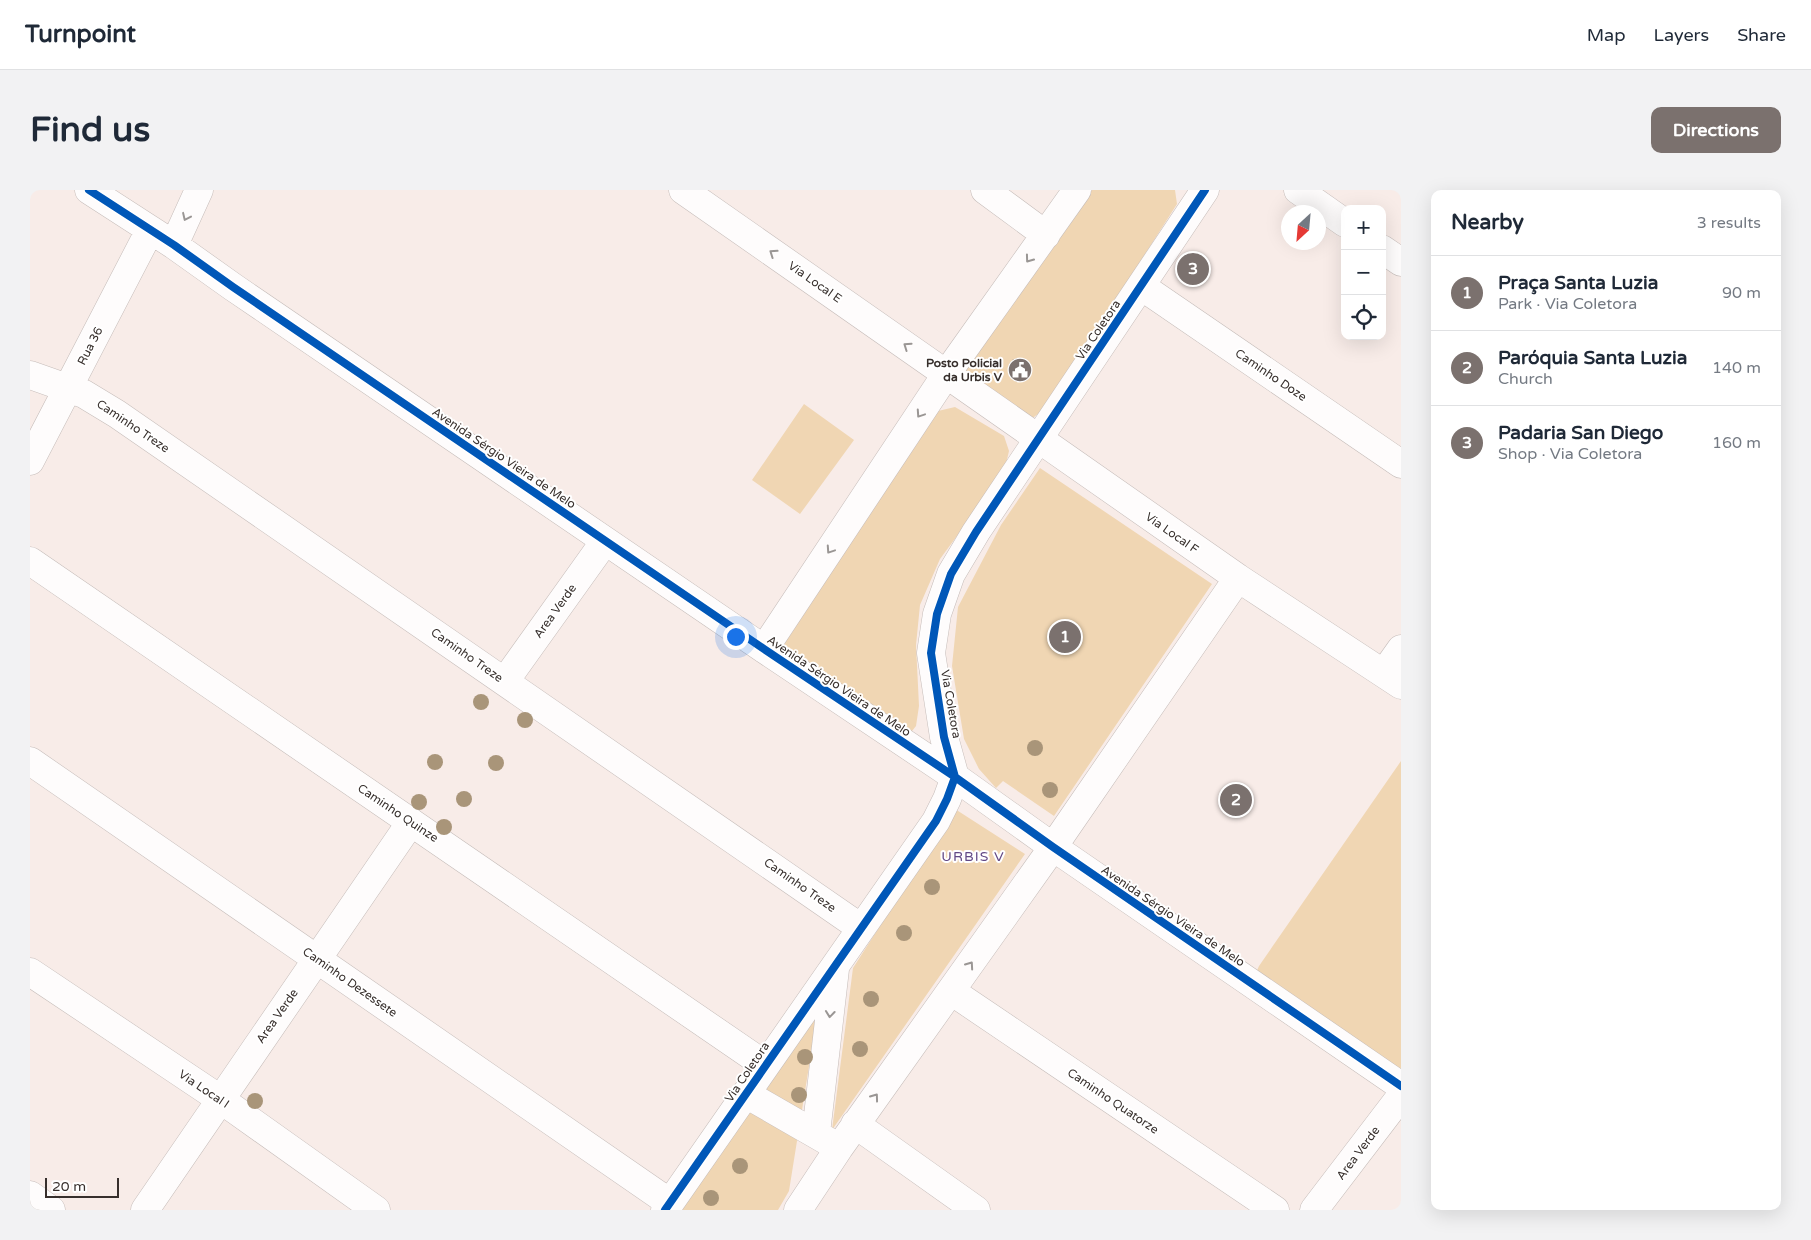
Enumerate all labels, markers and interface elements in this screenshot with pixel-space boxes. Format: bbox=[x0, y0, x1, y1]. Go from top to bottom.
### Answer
text: Turnpoint bbox=[25, 20, 136, 49]
text: Map bbox=[1587, 24, 1626, 46]
text: Layers bbox=[1654, 24, 1709, 46]
text: Share bbox=[1737, 24, 1786, 46]
button: Directions bbox=[1651, 107, 1781, 153]
text: Find us bbox=[30, 109, 150, 151]
north arrow bbox=[1281, 205, 1326, 250]
map controls bbox=[1341, 205, 1386, 340]
button: + bbox=[1341, 205, 1386, 250]
text: Nearby bbox=[1451, 210, 1524, 235]
one-way arrow bbox=[182, 212, 192, 221]
text: 3 results bbox=[1697, 213, 1761, 233]
one-way arrow bbox=[769, 250, 779, 259]
pin: 3 bbox=[1177, 250, 1209, 288]
button: − bbox=[1341, 250, 1386, 295]
one-way arrow bbox=[1026, 253, 1035, 263]
street label: Via Local E bbox=[786, 258, 845, 306]
text: Praça Santa Luzia bbox=[1498, 272, 1658, 294]
text: 1 bbox=[1462, 283, 1472, 303]
text: 90 m bbox=[1722, 283, 1761, 303]
text: Park · Via Coletora bbox=[1498, 294, 1637, 314]
button: locate bbox=[1341, 295, 1386, 340]
street label: Via Coletora bbox=[1073, 297, 1123, 363]
street label: Rua 36 bbox=[75, 325, 105, 367]
one-way arrow bbox=[903, 343, 912, 352]
street label: Caminho Doze bbox=[1233, 346, 1309, 404]
text: Paróquia Santa Luzia bbox=[1498, 347, 1687, 369]
place label: Posto Policial da Urbis V bbox=[926, 356, 1003, 384]
public building icon: Posto Policial da Urbis V bbox=[1007, 357, 1033, 383]
text: 2 bbox=[1462, 358, 1472, 378]
text: 140 m bbox=[1712, 358, 1761, 378]
text: Church bbox=[1498, 369, 1553, 389]
street label: Caminho Treze bbox=[94, 397, 172, 456]
street label: Avenida Sérgio Vieira de Melo bbox=[429, 405, 579, 511]
one-way arrow bbox=[917, 408, 926, 418]
text: Padaria San Diego bbox=[1498, 422, 1663, 444]
text: 3 bbox=[1462, 433, 1472, 453]
text: 160 m bbox=[1712, 433, 1761, 453]
text: Shop · Via Coletora bbox=[1498, 444, 1642, 464]
street label: Via Local F bbox=[1143, 510, 1201, 556]
one-way arrow bbox=[827, 544, 836, 553]
street label: Area Verde bbox=[531, 581, 579, 641]
pin: 1 bbox=[1049, 618, 1081, 656]
your location bbox=[723, 624, 749, 650]
street label: Caminho Treze bbox=[428, 625, 506, 685]
street label: Avenida Sérgio Vieira de Melo bbox=[764, 633, 914, 739]
street label: Via Coletora bbox=[938, 669, 964, 739]
street label: Caminho Quinze bbox=[355, 781, 441, 845]
pin: 2 bbox=[1220, 781, 1252, 819]
district label: URBIS V bbox=[941, 848, 1005, 865]
street label: Caminho Treze bbox=[761, 855, 839, 915]
street label: Avenida Sérgio Vieira de Melo bbox=[1098, 863, 1248, 969]
street label: Caminho Dezessete bbox=[300, 944, 400, 1020]
one-way arrow bbox=[964, 962, 973, 971]
street label: Area Verde bbox=[253, 986, 301, 1046]
one-way arrow bbox=[825, 1010, 836, 1018]
street label: Via Coletora bbox=[722, 1039, 772, 1105]
street label: Caminho Quatorze bbox=[1065, 1065, 1161, 1137]
street label: Via Local I bbox=[176, 1067, 232, 1111]
one-way arrow bbox=[869, 1094, 877, 1103]
street label: Area Verde bbox=[1333, 1123, 1383, 1182]
scale bar bbox=[45, 1175, 119, 1198]
text: 20 m bbox=[52, 1178, 86, 1195]

